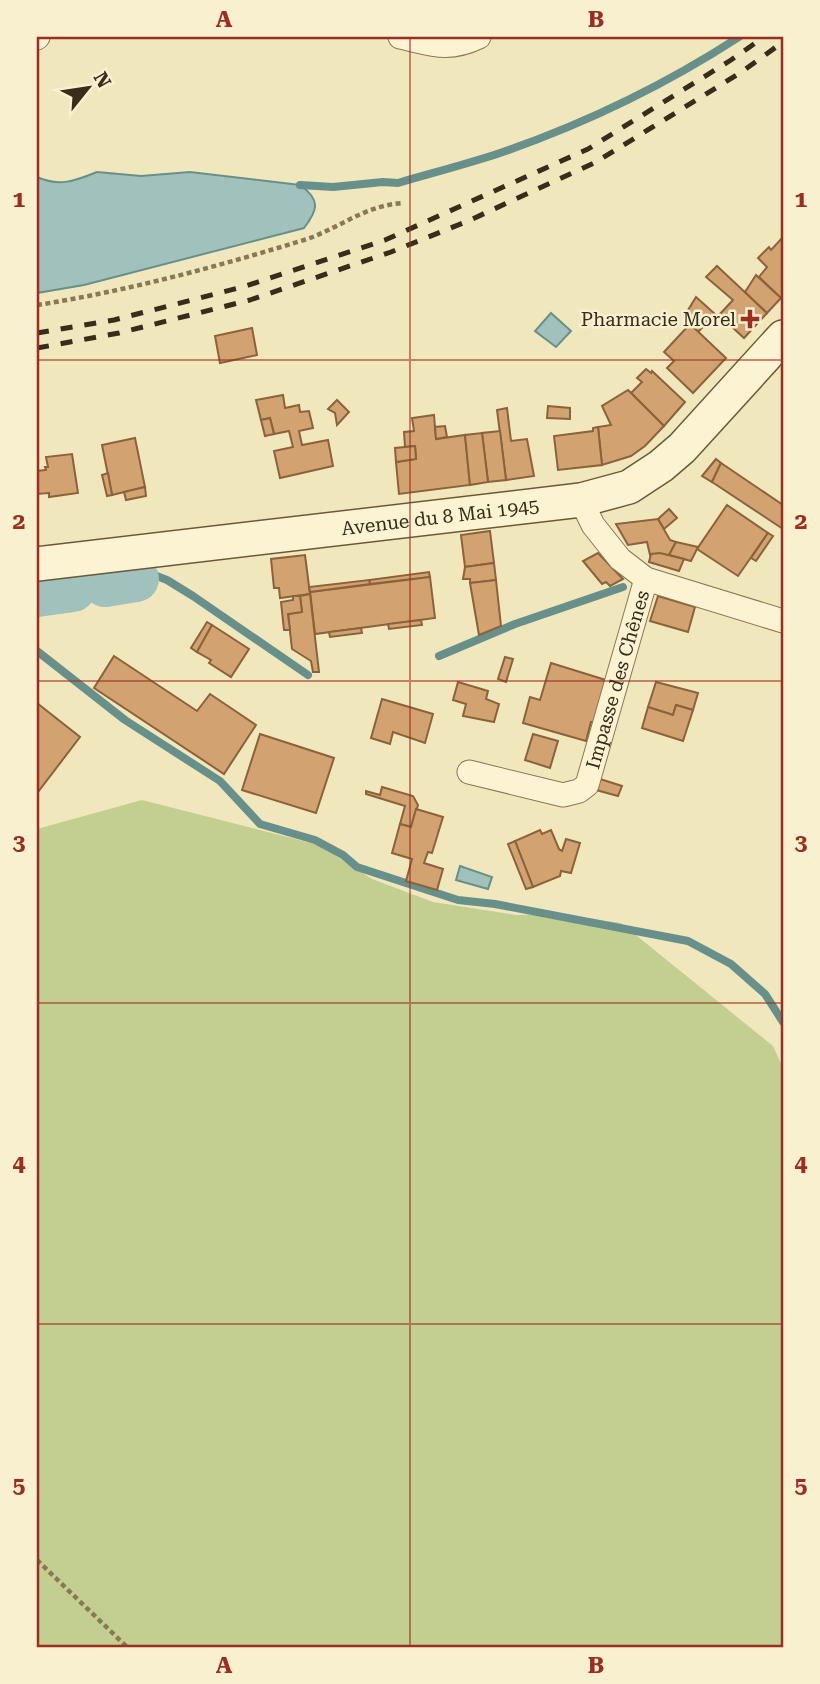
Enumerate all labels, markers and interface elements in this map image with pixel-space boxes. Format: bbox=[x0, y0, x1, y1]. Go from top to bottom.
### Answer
text: A bbox=[216, 6, 233, 33]
text: B bbox=[588, 6, 604, 33]
north arrow bbox=[52, 52, 122, 122]
text: N bbox=[89, 68, 116, 92]
text: 1 bbox=[13, 186, 26, 213]
text: 1 bbox=[795, 186, 808, 213]
place label: Pharmacie Morel bbox=[581, 308, 736, 331]
marker: Pharmacie Morel bbox=[742, 311, 758, 327]
street label: Avenue du 8 Mai 1945 bbox=[340, 494, 540, 540]
text: 2 bbox=[13, 508, 25, 535]
text: 2 bbox=[795, 508, 807, 535]
street label: Impasse des Chênes bbox=[581, 588, 654, 772]
text: 3 bbox=[13, 829, 26, 856]
text: 3 bbox=[795, 829, 808, 856]
text: 4 bbox=[13, 1150, 26, 1177]
text: 4 bbox=[795, 1150, 808, 1177]
text: 5 bbox=[13, 1472, 26, 1499]
text: 5 bbox=[795, 1472, 808, 1499]
text: A bbox=[216, 1652, 233, 1679]
text: B bbox=[588, 1652, 604, 1679]

